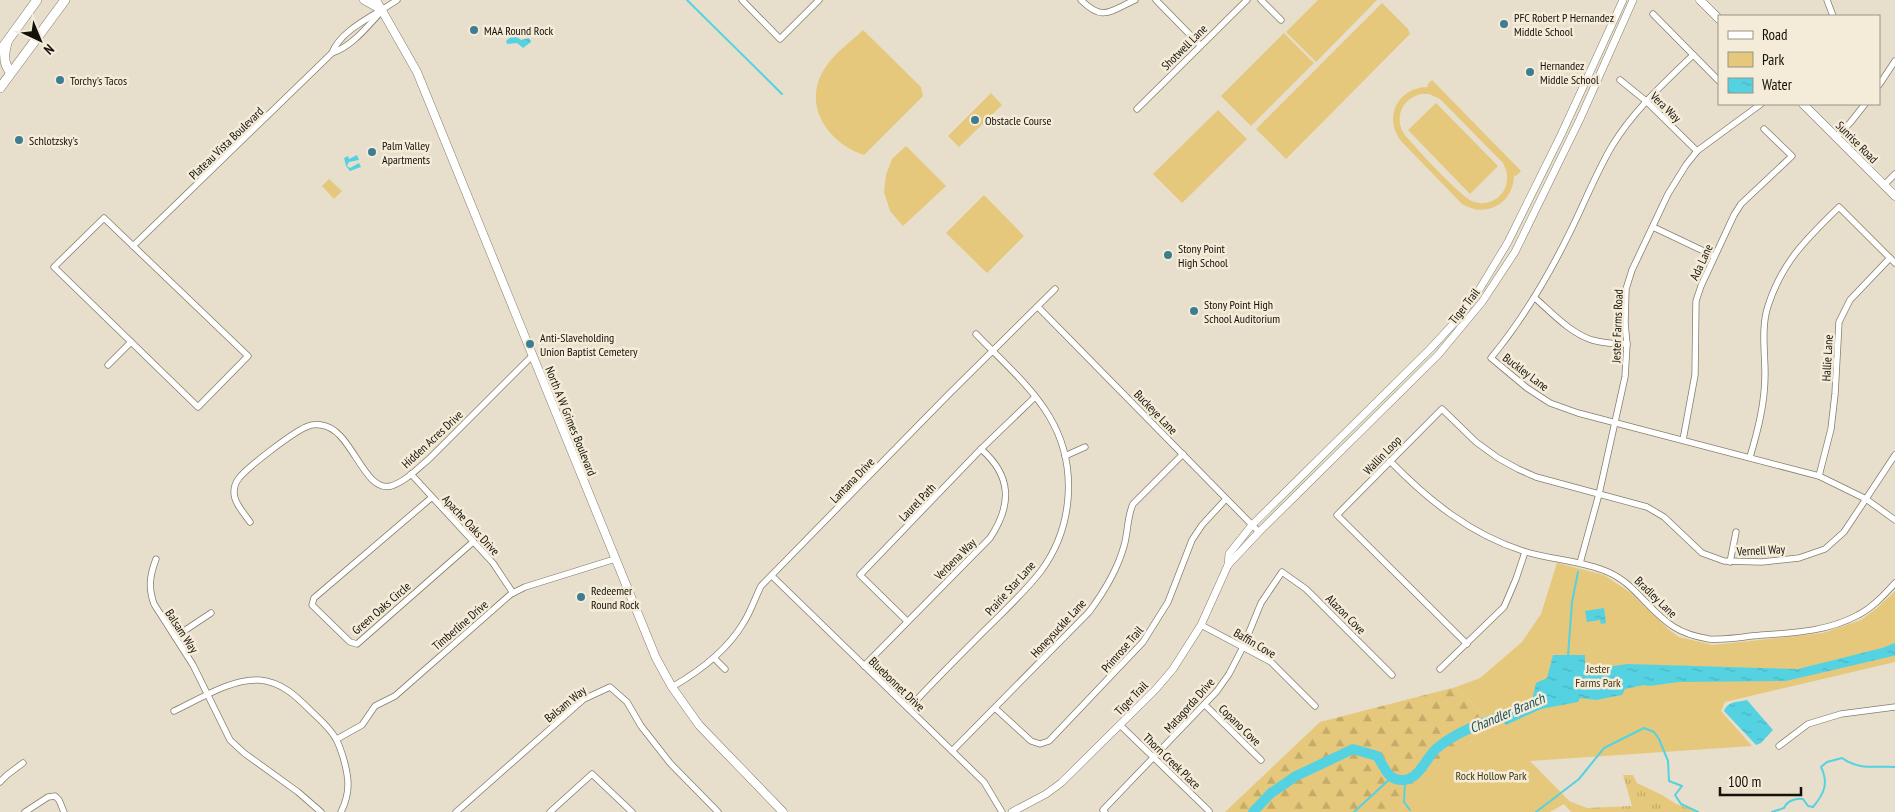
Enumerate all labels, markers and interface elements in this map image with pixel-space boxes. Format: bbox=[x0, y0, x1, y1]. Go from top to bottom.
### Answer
place label: PFC Robert P Hernandez Middle School bbox=[1514, 10, 1614, 39]
north arrow bbox=[15, 15, 65, 65]
legend bbox=[1718, 15, 1880, 105]
marker: PFC Robert P Hernandez Middle School bbox=[1498, 18, 1510, 30]
street label: Shotwell Lane bbox=[1158, 21, 1210, 73]
place label: MAA Round Rock bbox=[484, 23, 554, 38]
marker: MAA Round Rock bbox=[468, 24, 480, 36]
text: Road bbox=[1762, 25, 1788, 44]
text: N bbox=[40, 40, 58, 58]
text: Park bbox=[1762, 50, 1784, 69]
place label: Hernandez Middle School bbox=[1540, 58, 1599, 87]
marker: Hernandez Middle School bbox=[1524, 66, 1536, 78]
place label: Torchy's Tacos bbox=[70, 73, 127, 88]
marker: Torchy's Tacos bbox=[54, 74, 66, 86]
text: Water bbox=[1762, 75, 1793, 94]
street label: Vera Way bbox=[1647, 88, 1685, 126]
street label: Plateau Vista Boulevard bbox=[186, 104, 266, 182]
place label: Obstacle Course bbox=[985, 113, 1051, 128]
marker: Obstacle Course bbox=[969, 114, 981, 126]
street label: Sunrise Road bbox=[1833, 118, 1881, 166]
place label: Schlotzsky's bbox=[29, 133, 78, 148]
marker: Schlotzsky's bbox=[13, 134, 25, 146]
place label: Palm Valley Apartments bbox=[382, 138, 430, 167]
marker: Palm Valley Apartments bbox=[366, 146, 378, 158]
place label: Stony Point High School bbox=[1178, 241, 1228, 270]
street label: Ada Lane bbox=[1686, 242, 1716, 282]
marker: Stony Point High School bbox=[1162, 249, 1174, 261]
street label: Tiger Trail bbox=[1445, 285, 1483, 327]
street label: Jester Farms Road bbox=[1608, 289, 1626, 364]
place label: Stony Point High School Auditorium bbox=[1204, 297, 1280, 326]
marker: Stony Point High School Auditorium bbox=[1188, 305, 1200, 317]
place label: Anti-Slaveholding Union Baptist Cemetery bbox=[540, 330, 638, 359]
street label: Hallie Lane bbox=[1818, 334, 1836, 382]
marker: Anti-Slaveholding Union Baptist Cemetery bbox=[524, 338, 536, 350]
street label: Buckley Lane bbox=[1500, 350, 1552, 394]
street label: North A W Grimes Boulevard bbox=[542, 364, 600, 478]
street label: Buckeye Lane bbox=[1131, 387, 1181, 437]
street label: Hidden Acres Drive bbox=[398, 407, 466, 471]
street label: Wallin Loop bbox=[1360, 432, 1404, 478]
street label: Lantana Drive bbox=[827, 454, 877, 506]
street label: Laurel Path bbox=[895, 480, 939, 524]
street label: Apache Oaks Drive bbox=[439, 492, 503, 558]
street label: Verbena Way bbox=[930, 535, 979, 584]
street label: Vernell Way bbox=[1735, 541, 1786, 559]
street label: Prairie Star Lane bbox=[982, 558, 1038, 618]
street label: Bradley Lane bbox=[1632, 573, 1680, 621]
street label: Green Oaks Circle bbox=[349, 578, 413, 638]
place label: Redeemer Round Rock bbox=[591, 583, 639, 612]
marker: Redeemer Round Rock bbox=[575, 591, 587, 603]
street label: Alazon Cove bbox=[1323, 591, 1369, 637]
street label: Honeysuckle Lane bbox=[1027, 596, 1089, 660]
street label: Timberline Drive bbox=[429, 597, 491, 653]
street label: Balsam Way bbox=[162, 606, 202, 656]
street label: Primrose Trail bbox=[1098, 623, 1146, 675]
street label: Baffin Cove bbox=[1231, 625, 1279, 661]
street label: Bluebonnet Drive bbox=[866, 654, 928, 714]
park label: Jester Farms Park bbox=[1575, 661, 1621, 690]
street label: Matagorda Drive bbox=[1160, 674, 1218, 735]
street label: Tiger Trail bbox=[1111, 678, 1151, 718]
street label: Balsam Way bbox=[541, 682, 589, 725]
water label: Chandler Branch bbox=[1467, 689, 1548, 737]
street label: Copano Cove bbox=[1216, 701, 1264, 749]
street label: Thorn Creek Place bbox=[1140, 730, 1204, 792]
scale bar bbox=[1720, 764, 1801, 796]
park label: Rock Hollow Park bbox=[1455, 768, 1527, 783]
text: 100 m bbox=[1728, 772, 1761, 791]

